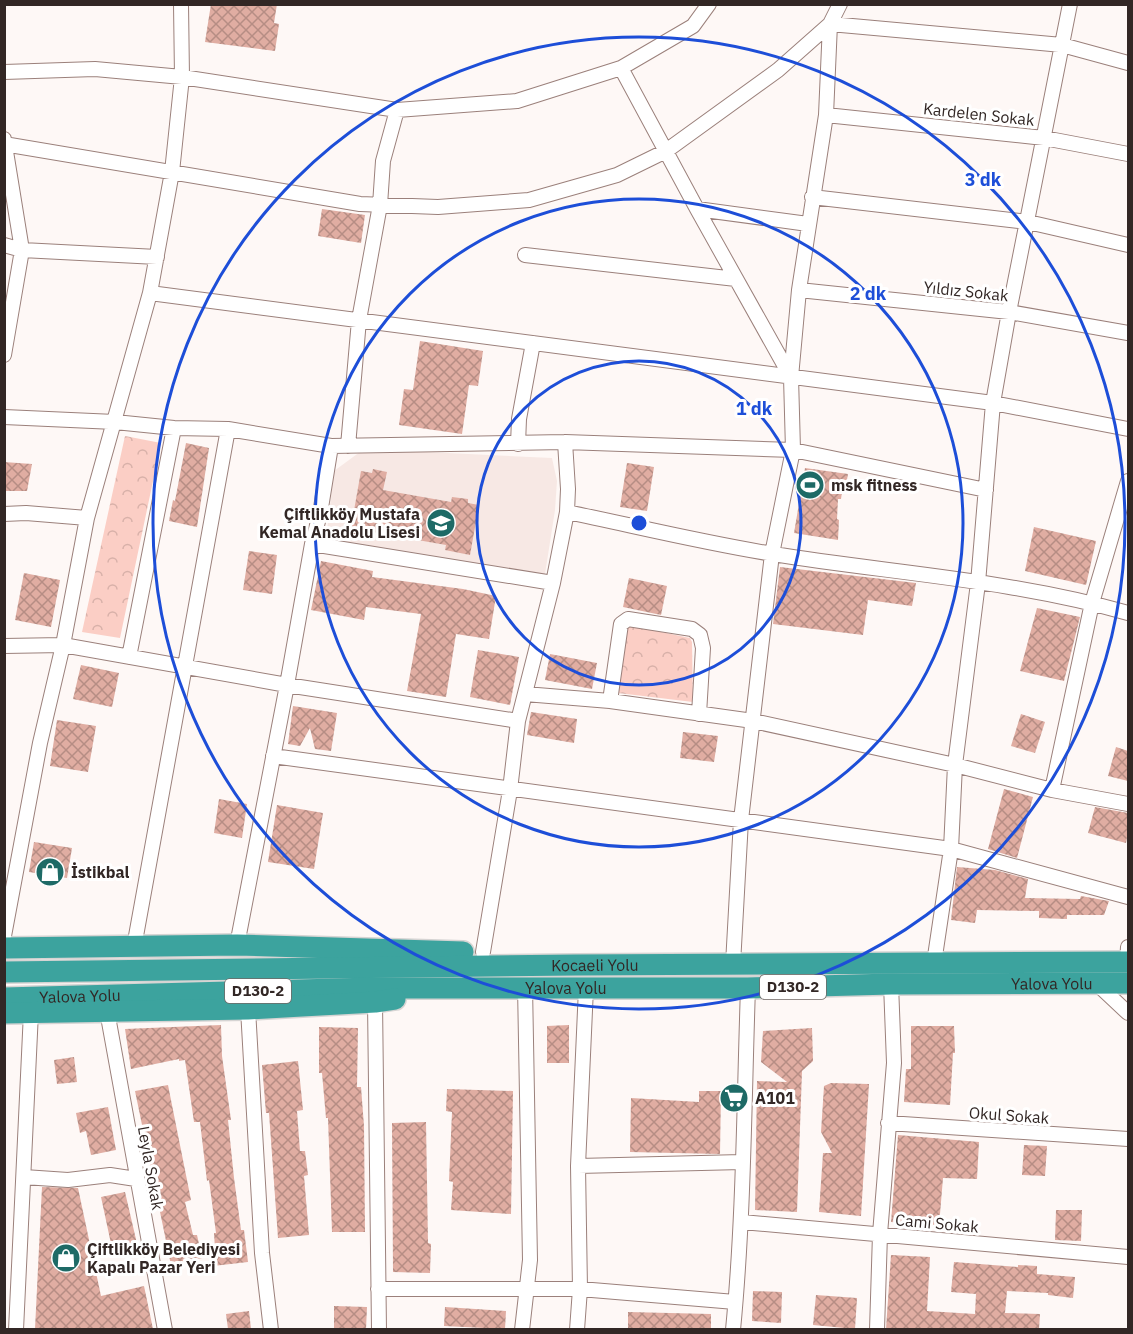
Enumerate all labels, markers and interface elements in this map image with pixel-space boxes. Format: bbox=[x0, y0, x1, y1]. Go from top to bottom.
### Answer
street label: Kardelen Sokak bbox=[922, 98, 1036, 130]
text: 3 dk bbox=[965, 168, 1002, 191]
street label: Yıldız Sokak bbox=[923, 277, 1010, 305]
text: 2 dk bbox=[850, 282, 887, 305]
text: 1 dk bbox=[736, 397, 773, 420]
sports icon: msk fitness bbox=[794, 469, 826, 501]
place label: msk fitness bbox=[831, 475, 917, 495]
place label: Çiftlikköy Mustafa Kemal Anadolu Lisesi bbox=[259, 504, 420, 542]
school or university icon: Çiftlikköy Mustafa Kemal Anadolu Lisesi bbox=[425, 507, 457, 539]
centre of rings bbox=[629, 513, 649, 533]
shop icon: İstikbal bbox=[34, 856, 66, 888]
place label: İstikbal bbox=[71, 862, 130, 882]
street label: Kocaeli̇ Yolu bbox=[551, 955, 639, 975]
street label: Yalova Yolu bbox=[1011, 973, 1093, 993]
road number: D130-2 bbox=[760, 975, 826, 999]
street label: Yalova Yolu bbox=[525, 978, 607, 998]
road number: D130-2 bbox=[225, 979, 291, 1003]
street label: Yalova Yolu bbox=[39, 985, 121, 1007]
supermarket icon: A101 bbox=[718, 1082, 750, 1114]
place label: A101 bbox=[755, 1088, 795, 1108]
street label: Okul Sokak bbox=[968, 1102, 1050, 1128]
street label: Leyla Sokak bbox=[134, 1125, 168, 1212]
street label: Cami Sokak bbox=[894, 1209, 980, 1237]
place label: Çiftlikköy Belediyesi Kapalı Pazar Yeri bbox=[87, 1239, 240, 1277]
shop icon: Çiftlikköy Belediyesi Kapalı Pazar Yeri bbox=[50, 1242, 82, 1274]

